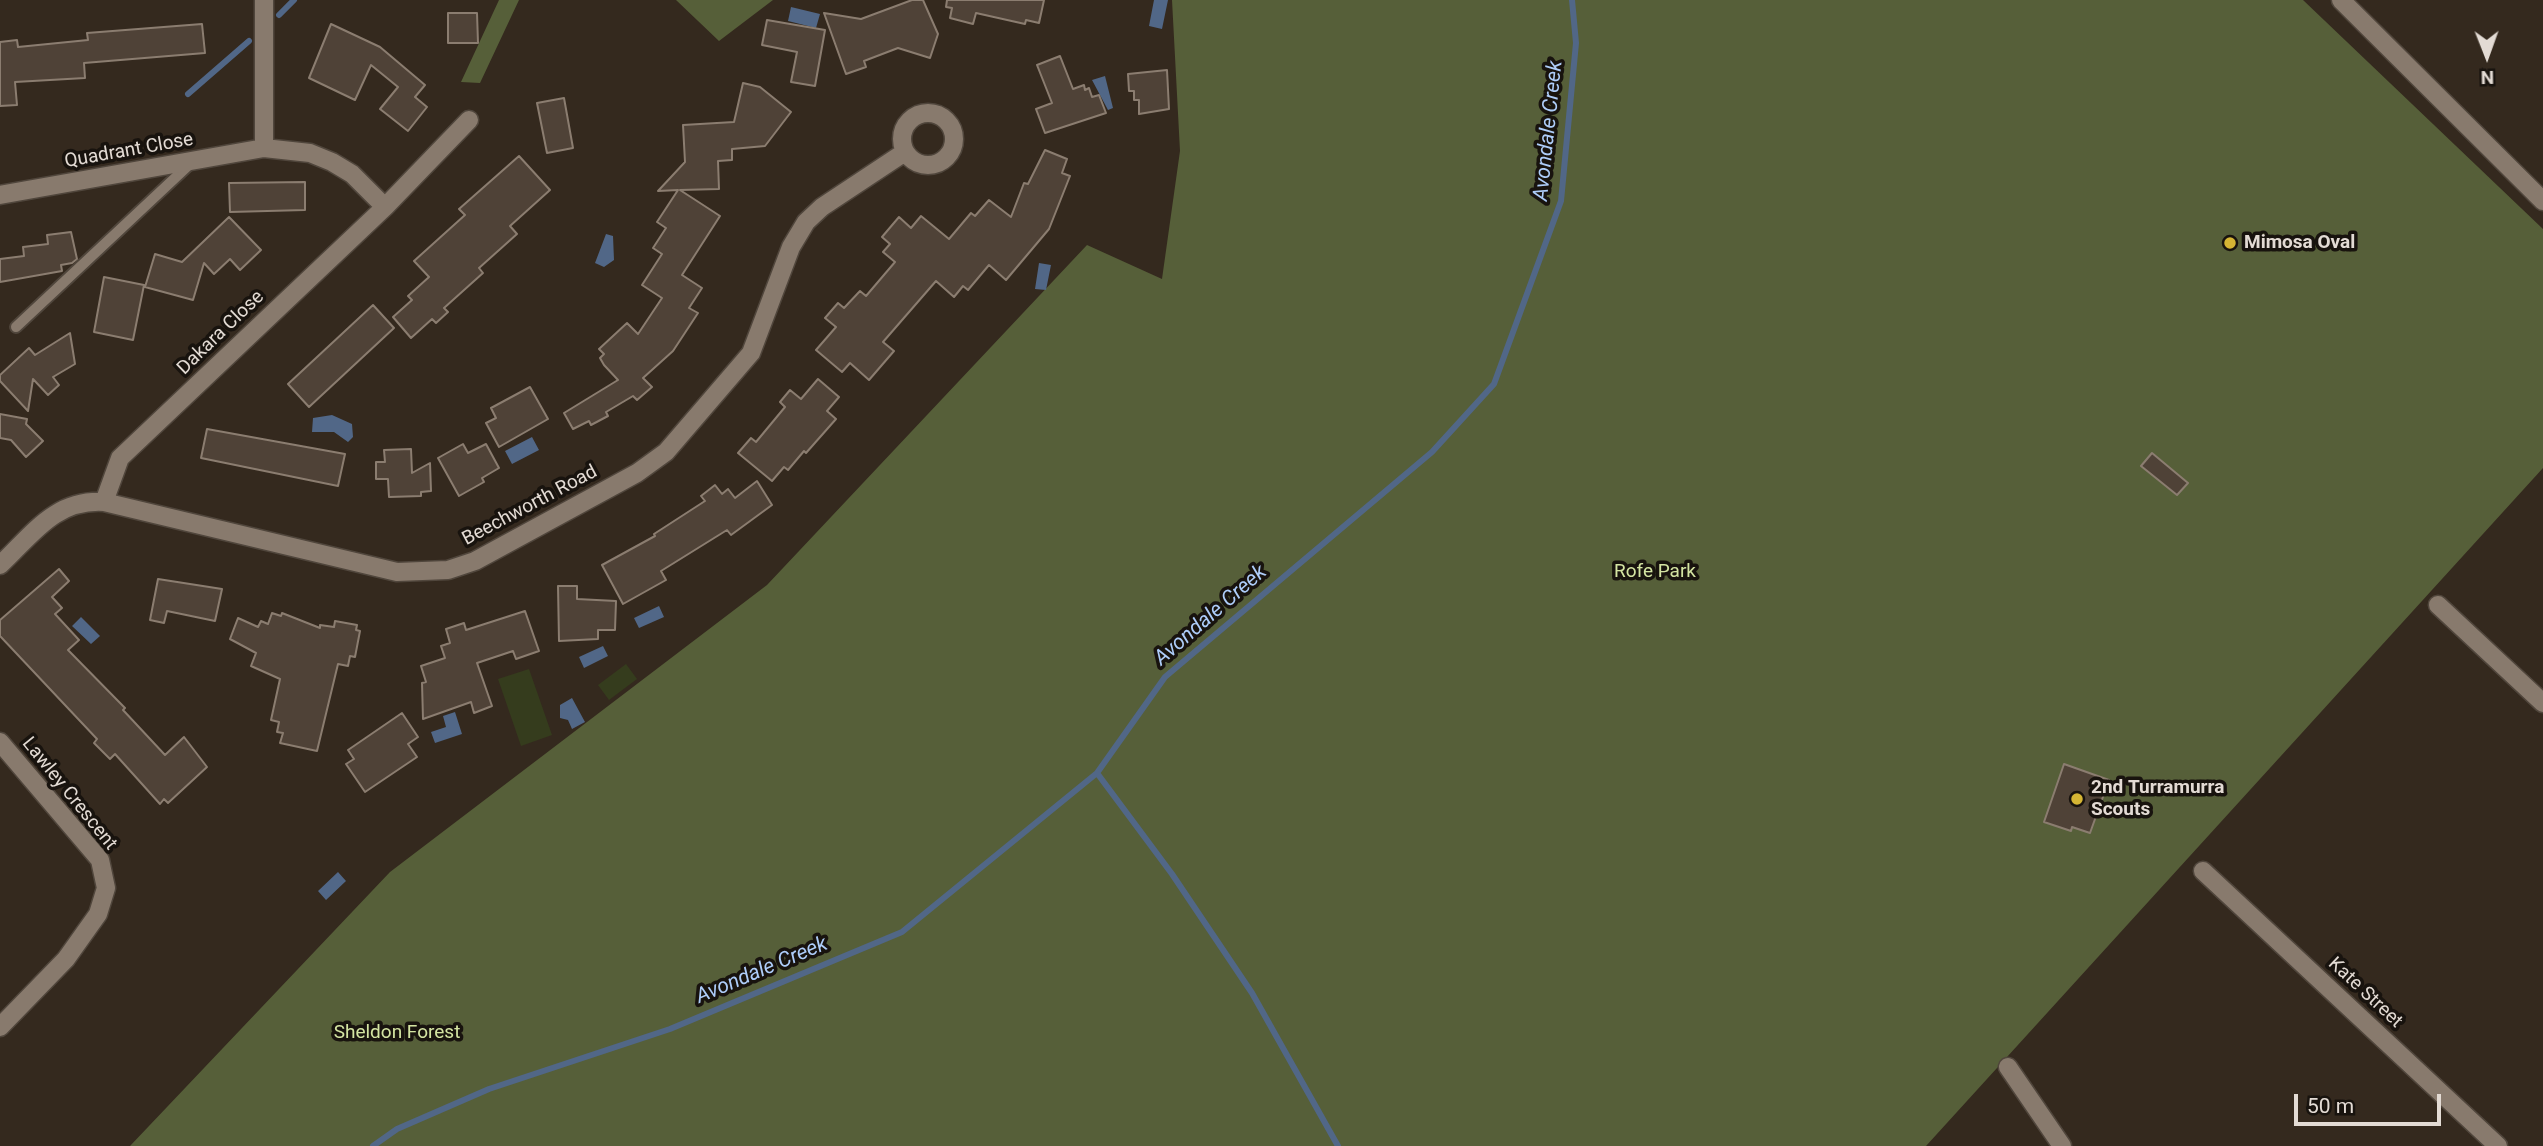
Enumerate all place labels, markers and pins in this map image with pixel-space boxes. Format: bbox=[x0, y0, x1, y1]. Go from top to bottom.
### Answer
place label: Mimosa Oval bbox=[2244, 232, 2355, 254]
marker: Mimosa Oval bbox=[2222, 235, 2238, 251]
place label: 2nd Turramurra Scouts bbox=[2091, 777, 2224, 821]
marker: 2nd Turramurra Scouts bbox=[2069, 791, 2085, 807]

